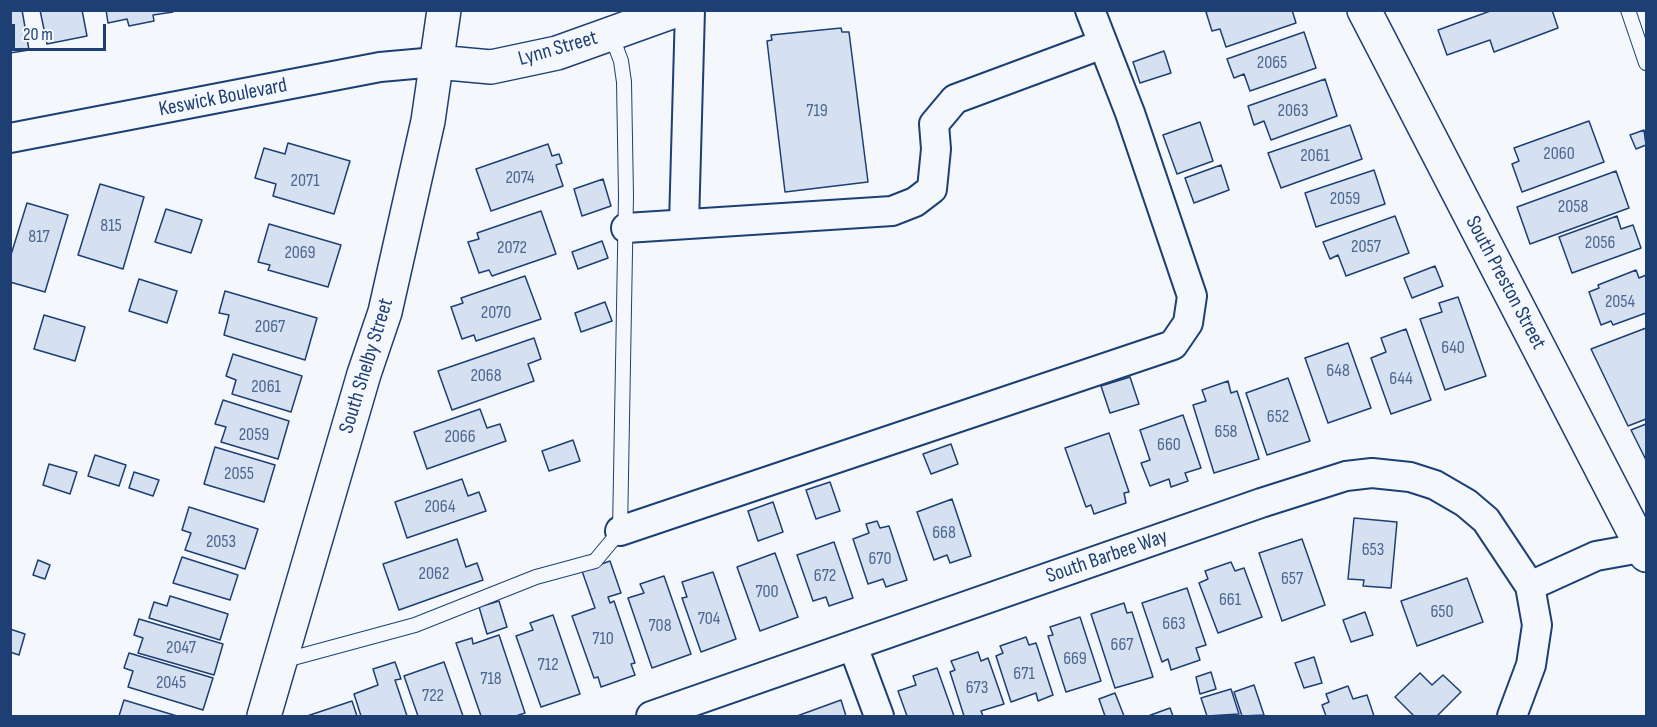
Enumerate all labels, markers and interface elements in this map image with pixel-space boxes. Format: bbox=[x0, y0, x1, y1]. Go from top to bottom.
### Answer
scale bar bbox=[15, 12, 110, 50]
text: 20 m bbox=[23, 24, 53, 45]
street label: Lynn Street bbox=[516, 26, 600, 72]
house number: 2065 bbox=[1257, 52, 1287, 74]
street label: Keswick Boulevard bbox=[157, 73, 289, 123]
house number: 719 bbox=[806, 100, 828, 122]
house number: 2063 bbox=[1278, 100, 1308, 122]
house number: 2060 bbox=[1543, 143, 1575, 165]
house number: 2061 bbox=[1300, 145, 1330, 167]
house number: 2074 bbox=[505, 167, 535, 189]
house number: 2071 bbox=[291, 170, 319, 192]
house number: 2059 bbox=[1330, 188, 1360, 210]
house number: 2058 bbox=[1558, 196, 1588, 218]
street label: South Preston Street bbox=[1459, 212, 1551, 354]
house number: 815 bbox=[100, 215, 122, 237]
house number: 817 bbox=[28, 226, 50, 248]
house number: 2056 bbox=[1585, 232, 1615, 254]
house number: 2057 bbox=[1351, 236, 1381, 258]
house number: 2072 bbox=[497, 237, 527, 259]
house number: 2069 bbox=[284, 242, 316, 264]
house number: 2054 bbox=[1605, 291, 1635, 313]
street label: South Shelby Street bbox=[335, 295, 399, 437]
house number: 2070 bbox=[481, 302, 511, 324]
house number: 2067 bbox=[255, 316, 285, 338]
house number: 640 bbox=[1441, 337, 1465, 359]
house number: 648 bbox=[1326, 360, 1350, 382]
house number: 2068 bbox=[470, 365, 502, 387]
house number: 644 bbox=[1389, 368, 1413, 390]
house number: 2061 bbox=[251, 376, 281, 398]
house number: 652 bbox=[1267, 406, 1289, 428]
house number: 658 bbox=[1214, 421, 1238, 443]
house number: 2059 bbox=[239, 424, 269, 446]
house number: 2066 bbox=[444, 426, 476, 448]
house number: 660 bbox=[1157, 434, 1181, 456]
house number: 2055 bbox=[224, 463, 254, 485]
house number: 2064 bbox=[424, 496, 456, 518]
house number: 668 bbox=[932, 522, 956, 544]
street label: South Barbee Way bbox=[1043, 524, 1171, 590]
house number: 2053 bbox=[206, 531, 236, 553]
house number: 653 bbox=[1362, 539, 1384, 561]
house number: 670 bbox=[868, 548, 892, 570]
house number: 2062 bbox=[419, 563, 449, 585]
house number: 672 bbox=[814, 565, 836, 587]
house number: 657 bbox=[1281, 568, 1303, 590]
house number: 700 bbox=[755, 581, 779, 603]
house number: 661 bbox=[1219, 589, 1241, 611]
house number: 650 bbox=[1430, 601, 1454, 623]
house number: 704 bbox=[698, 608, 720, 630]
house number: 663 bbox=[1162, 613, 1186, 635]
house number: 708 bbox=[648, 615, 672, 637]
house number: 710 bbox=[592, 628, 614, 650]
house number: 667 bbox=[1111, 634, 1133, 656]
house number: 2047 bbox=[166, 637, 196, 659]
house number: 669 bbox=[1063, 648, 1087, 670]
house number: 712 bbox=[537, 654, 559, 676]
house number: 671 bbox=[1013, 663, 1035, 685]
house number: 718 bbox=[480, 668, 502, 690]
house number: 2045 bbox=[156, 672, 186, 694]
house number: 673 bbox=[966, 677, 988, 699]
house number: 722 bbox=[422, 685, 444, 707]

